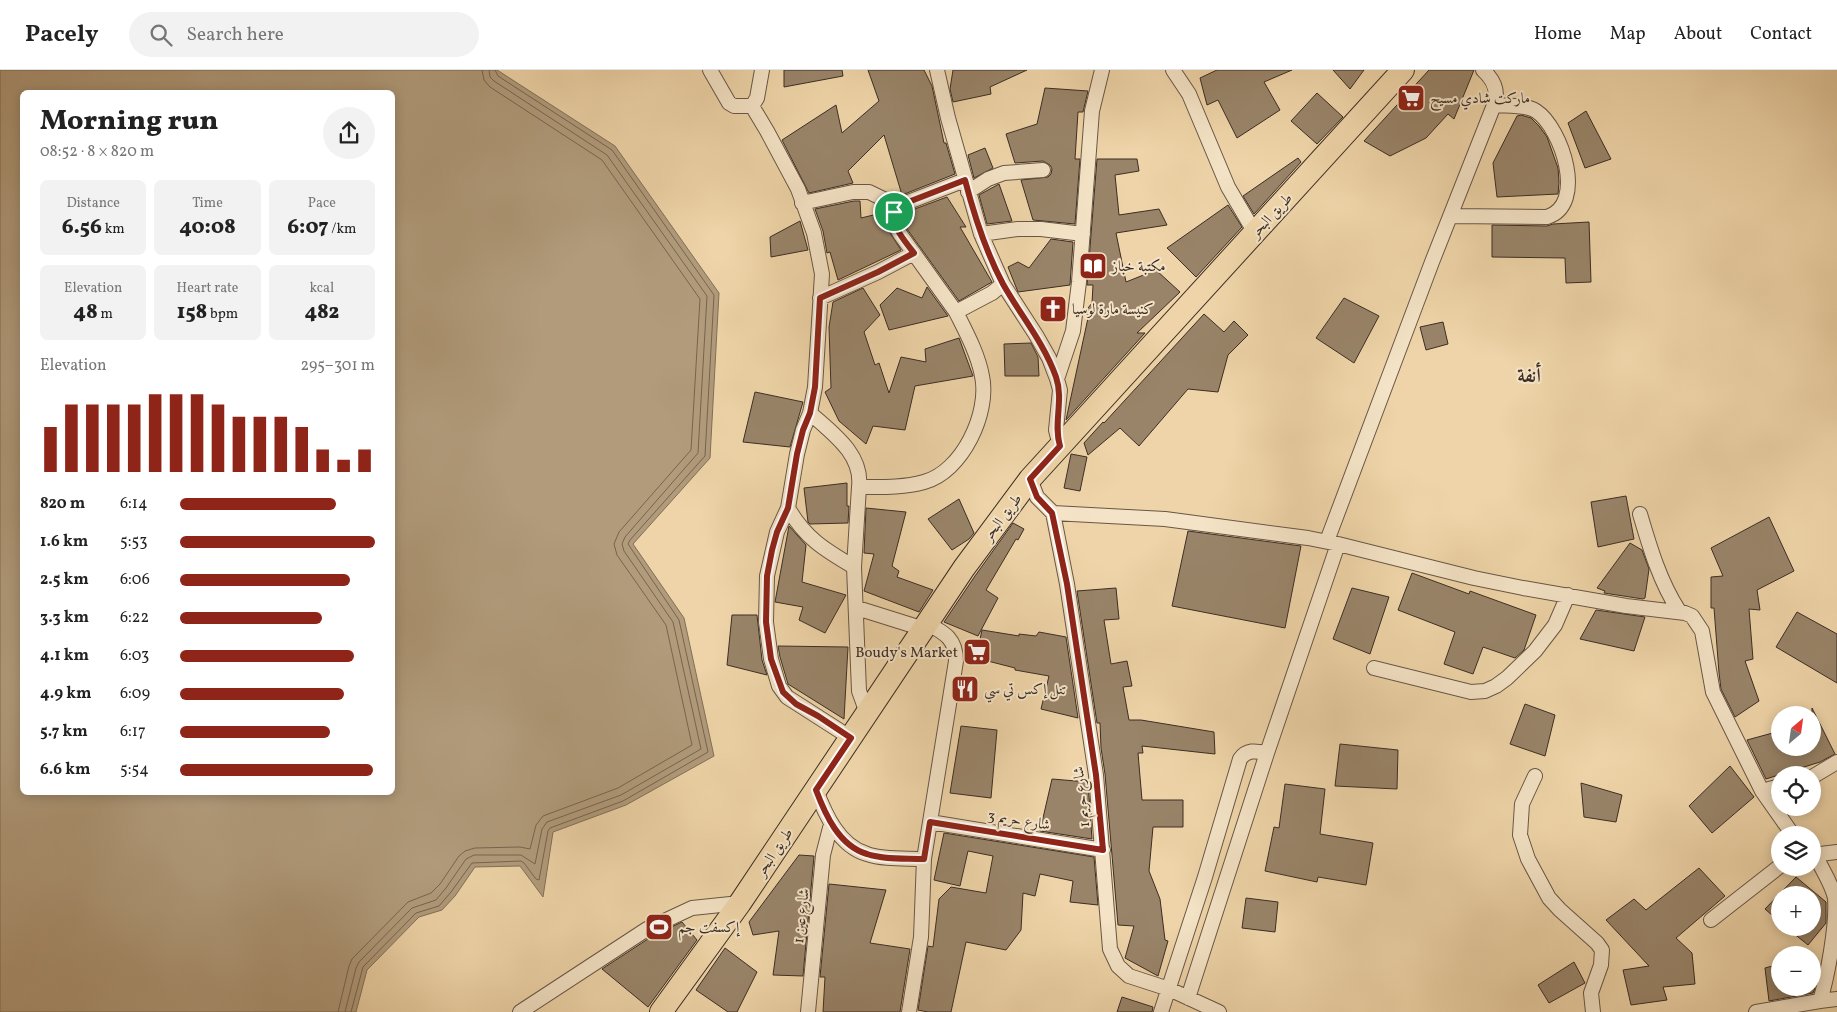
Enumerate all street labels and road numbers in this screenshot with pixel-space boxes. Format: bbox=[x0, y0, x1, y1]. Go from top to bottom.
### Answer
street label: طريق البحر bbox=[1245, 189, 1298, 244]
street label: طريق البحر bbox=[977, 490, 1028, 547]
street label: شارع حريم 1 bbox=[1069, 765, 1097, 828]
street label: شارع حريم 3 bbox=[986, 806, 1052, 838]
street label: طريق البحر bbox=[750, 824, 799, 883]
street label: شارع عين 1 bbox=[789, 888, 817, 945]

